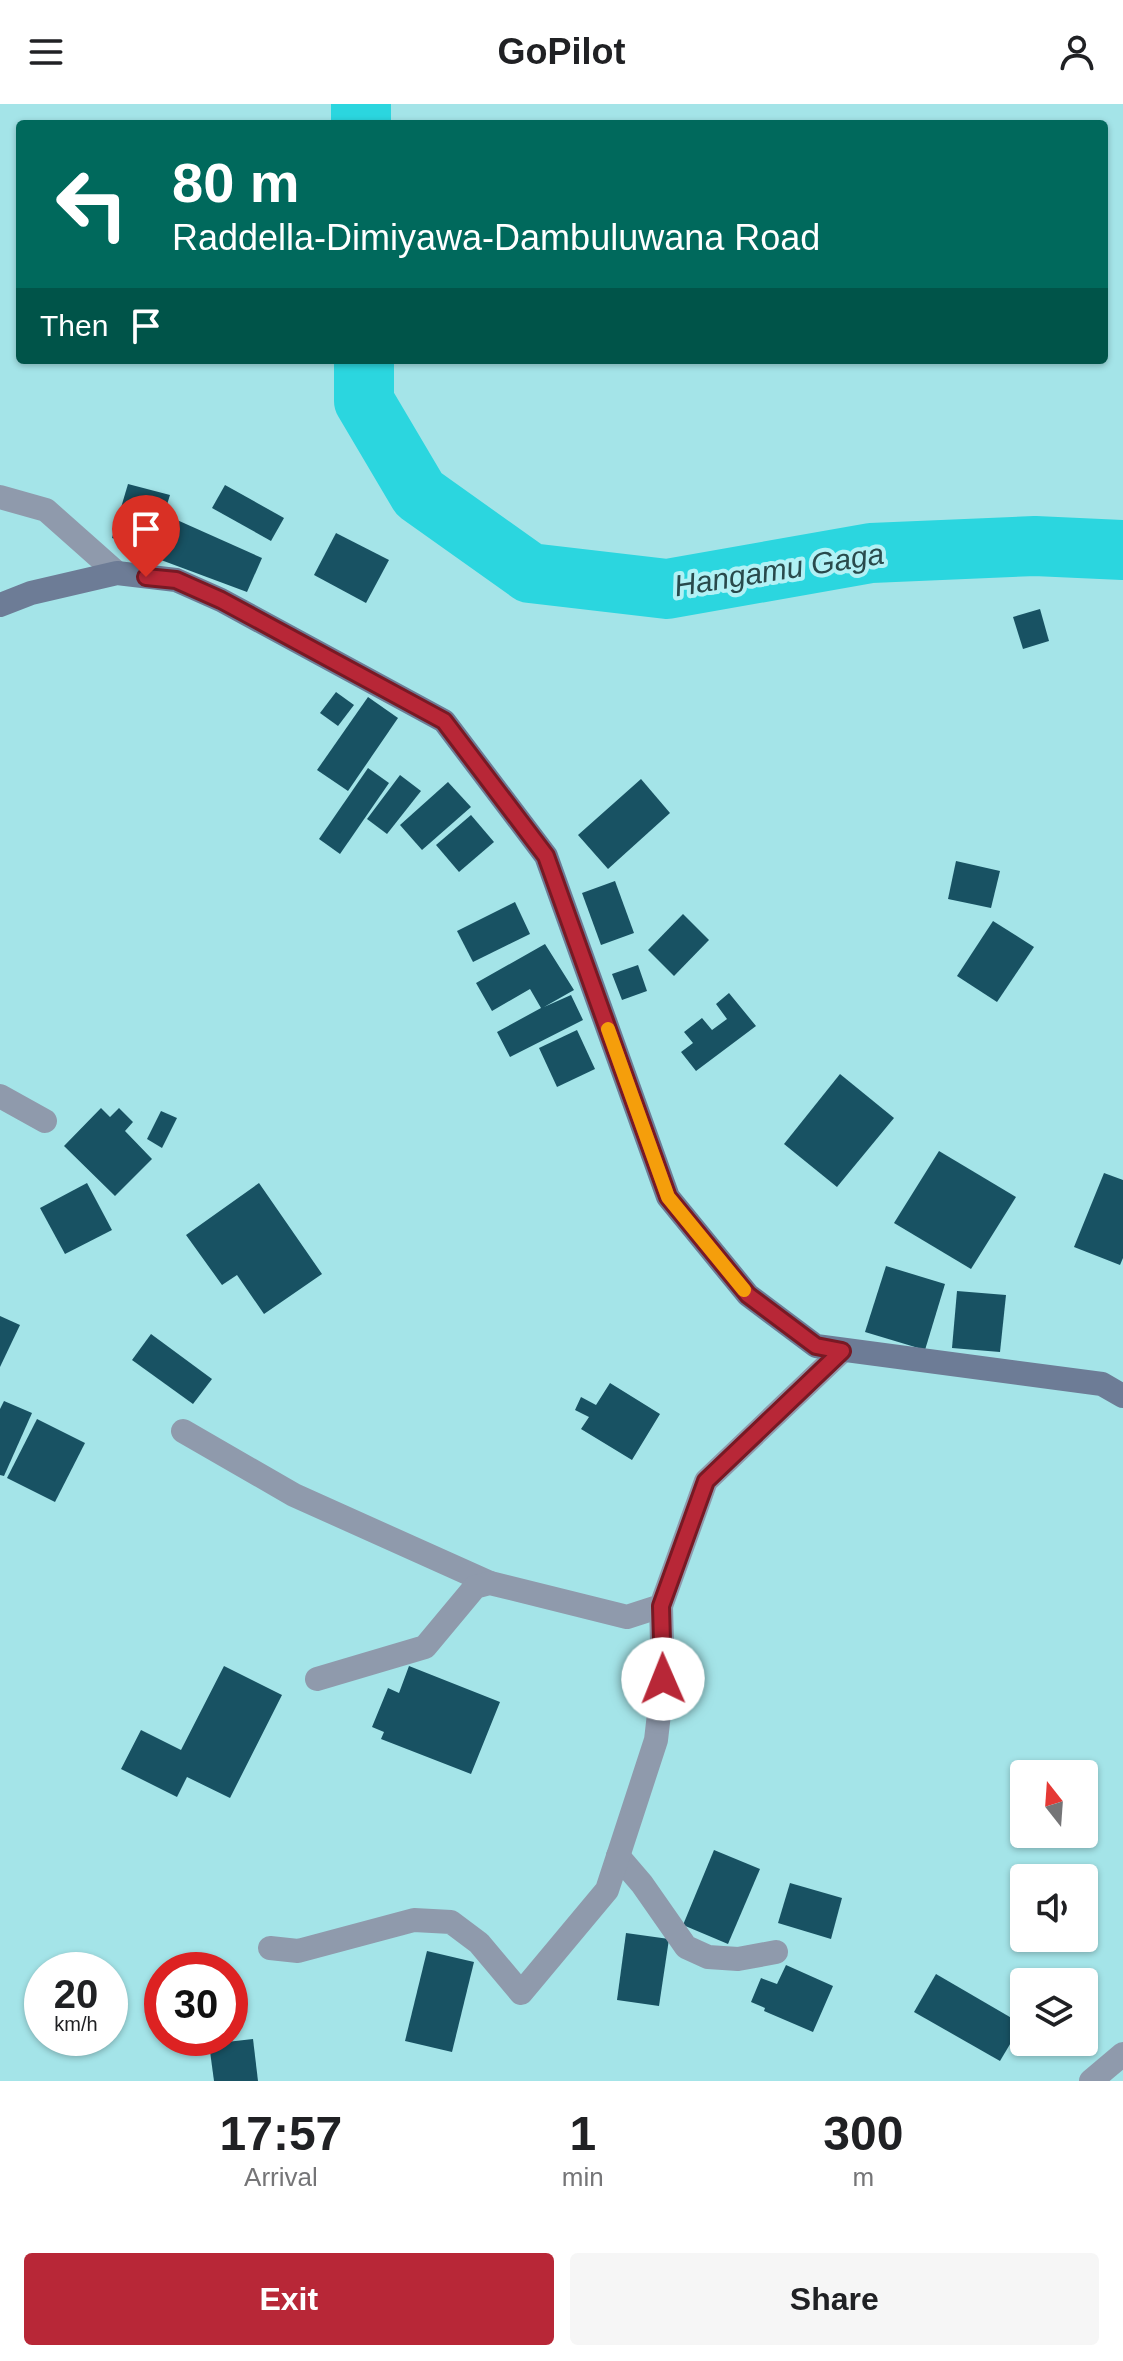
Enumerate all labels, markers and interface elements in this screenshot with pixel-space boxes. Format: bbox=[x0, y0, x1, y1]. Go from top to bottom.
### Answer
icon: menu bbox=[24, 30, 68, 74]
icon: person bbox=[1055, 30, 1099, 74]
text: GoPilot bbox=[498, 31, 626, 72]
text: 80 m bbox=[172, 151, 300, 214]
icon: left bbox=[40, 152, 144, 256]
text: Raddella-Dimiyawa-Dambuluwana Road bbox=[172, 217, 820, 258]
icon: arrive bbox=[124, 304, 168, 348]
text: Then bbox=[40, 309, 108, 342]
pin bbox=[112, 495, 180, 577]
icon: arrive bbox=[124, 507, 168, 551]
water label: Hangamu Gaga bbox=[672, 537, 886, 602]
position arrow bbox=[621, 1637, 705, 1721]
north arrow bbox=[1010, 1760, 1098, 1848]
map controls bbox=[1010, 1760, 1098, 2056]
button: sound bbox=[1010, 1864, 1098, 1952]
speed limit sign: 30 bbox=[144, 1952, 248, 2056]
button: layers bbox=[1010, 1968, 1098, 2056]
text: 20 bbox=[54, 1972, 98, 2016]
text: km/h bbox=[54, 2013, 98, 2035]
text: 17:57 bbox=[220, 2107, 342, 2160]
text: 1 bbox=[569, 2107, 596, 2160]
text: 300 bbox=[823, 2107, 903, 2160]
text: Arrival bbox=[244, 2162, 318, 2192]
text: min bbox=[562, 2162, 604, 2192]
text: m bbox=[853, 2162, 874, 2192]
button: Exit bbox=[24, 2253, 554, 2345]
button: Share bbox=[570, 2253, 1099, 2345]

